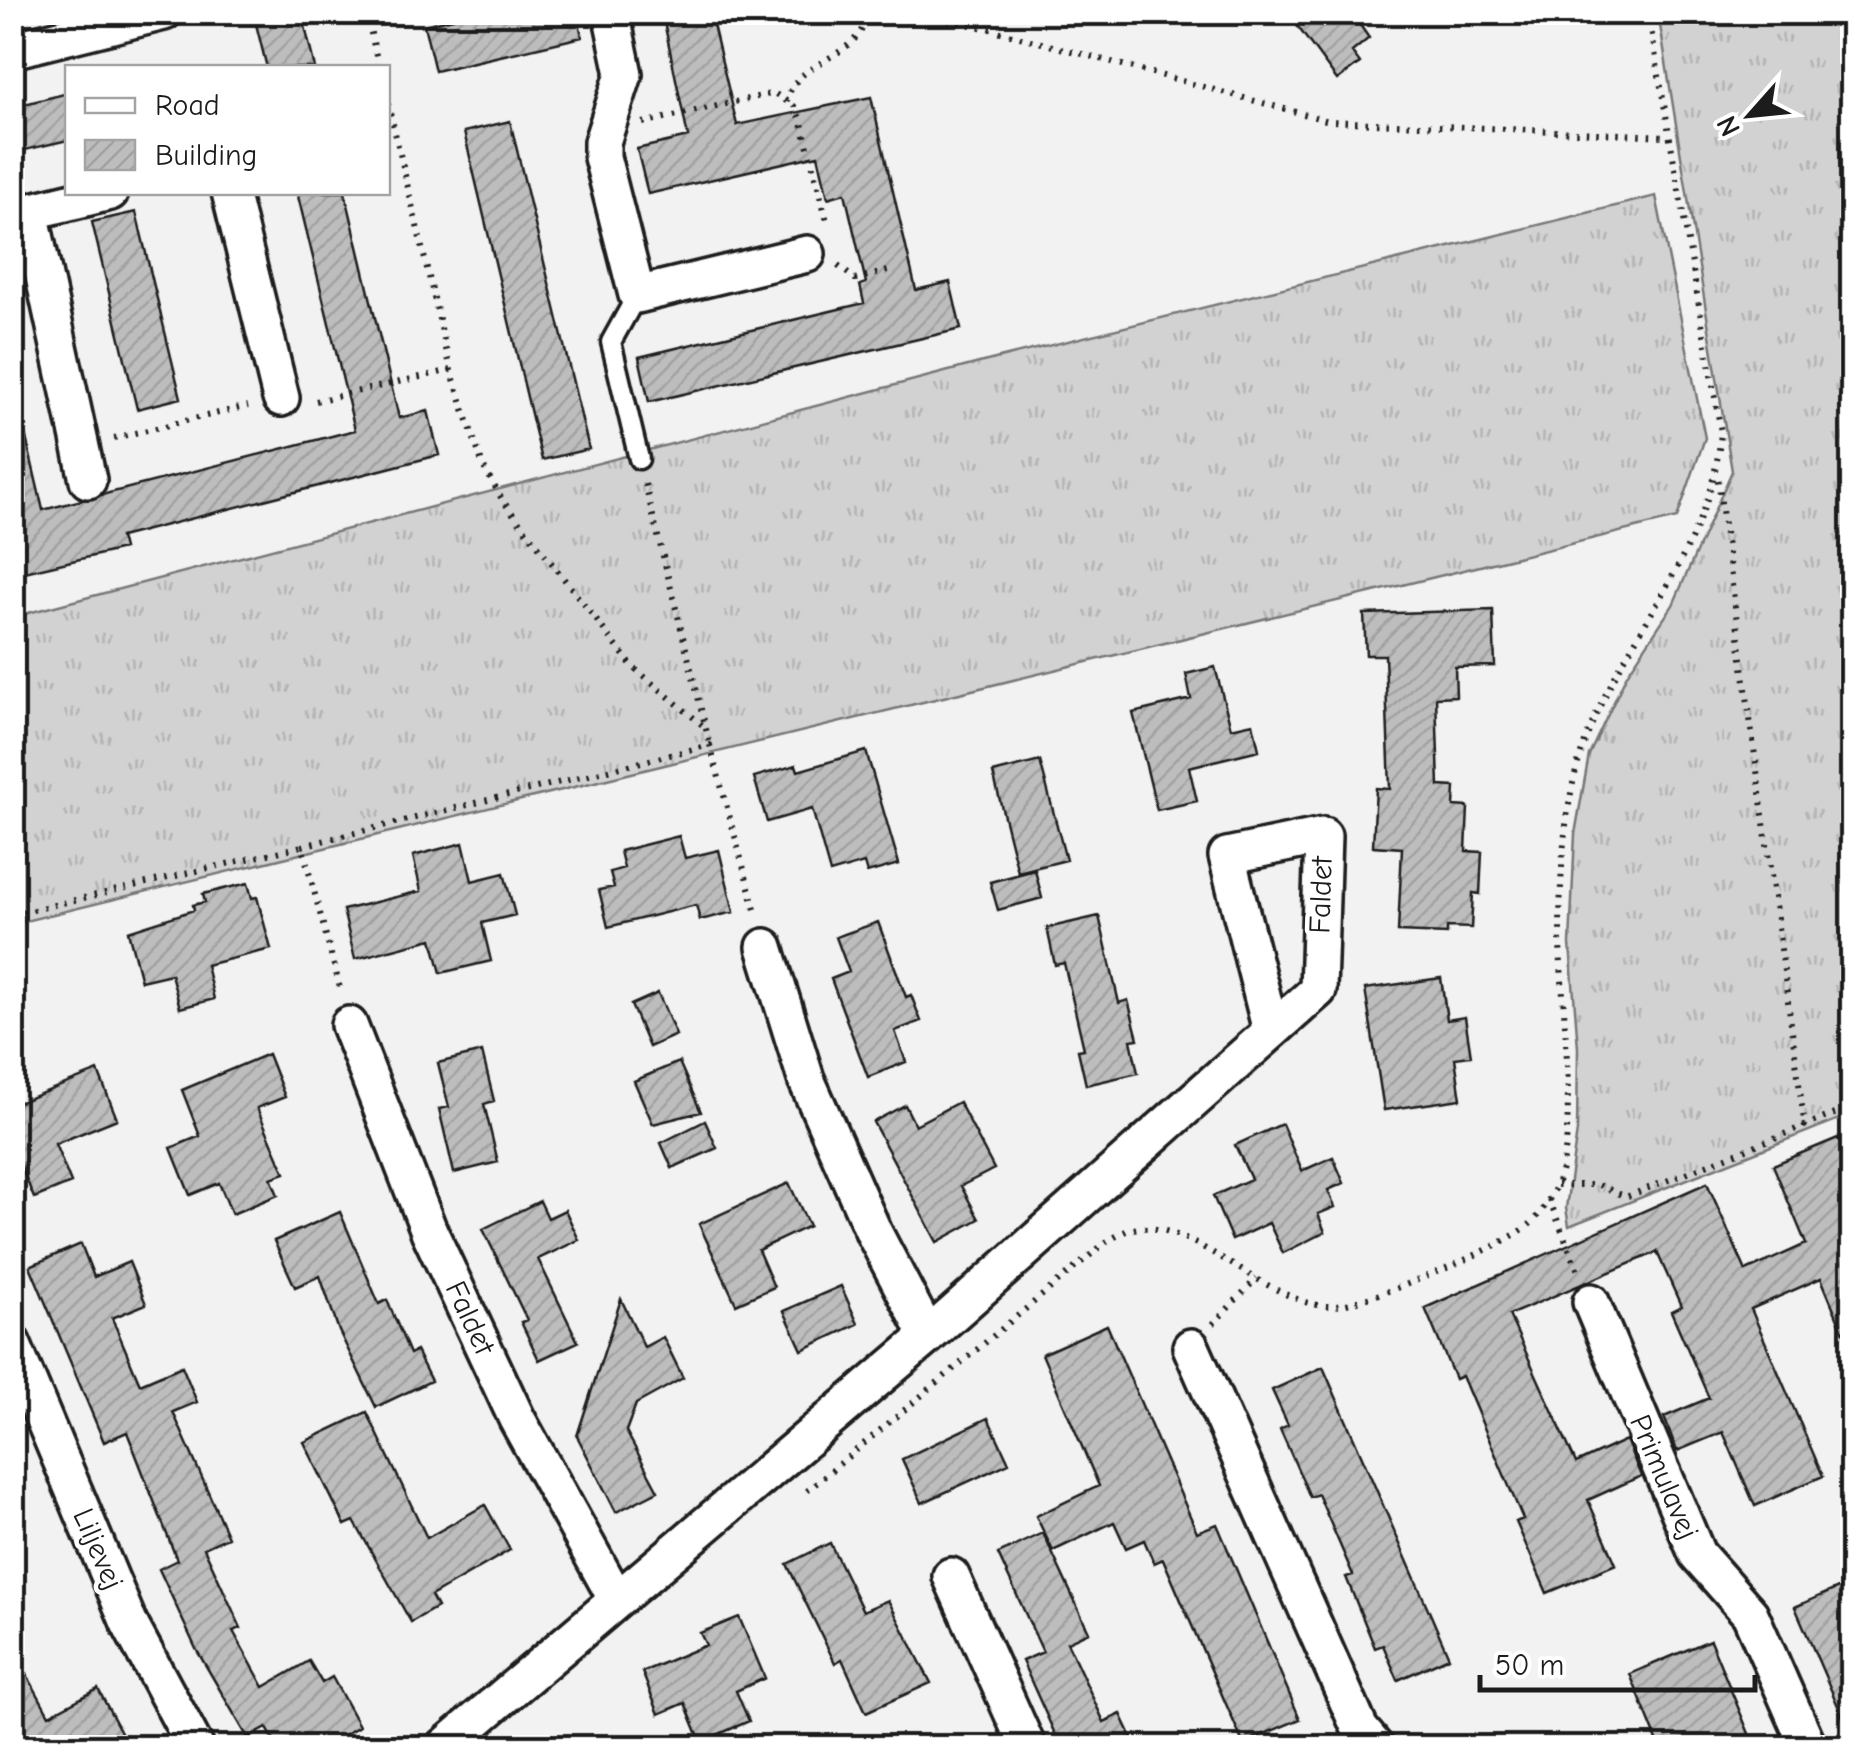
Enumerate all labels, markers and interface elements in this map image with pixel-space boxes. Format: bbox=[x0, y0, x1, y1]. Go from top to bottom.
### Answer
legend bbox=[65, 65, 390, 195]
north arrow bbox=[1700, 65, 1800, 165]
text: Road bbox=[155, 88, 220, 123]
text: N bbox=[1710, 110, 1747, 141]
text: Building bbox=[155, 138, 258, 173]
street label: Faldet bbox=[1302, 854, 1340, 934]
street label: Faldet bbox=[438, 1276, 503, 1362]
street label: Primulavej bbox=[1622, 1410, 1706, 1544]
street label: Liljevej bbox=[65, 1503, 131, 1595]
scale bar bbox=[1480, 1630, 1755, 1692]
text: 50 m bbox=[1495, 1648, 1564, 1683]

